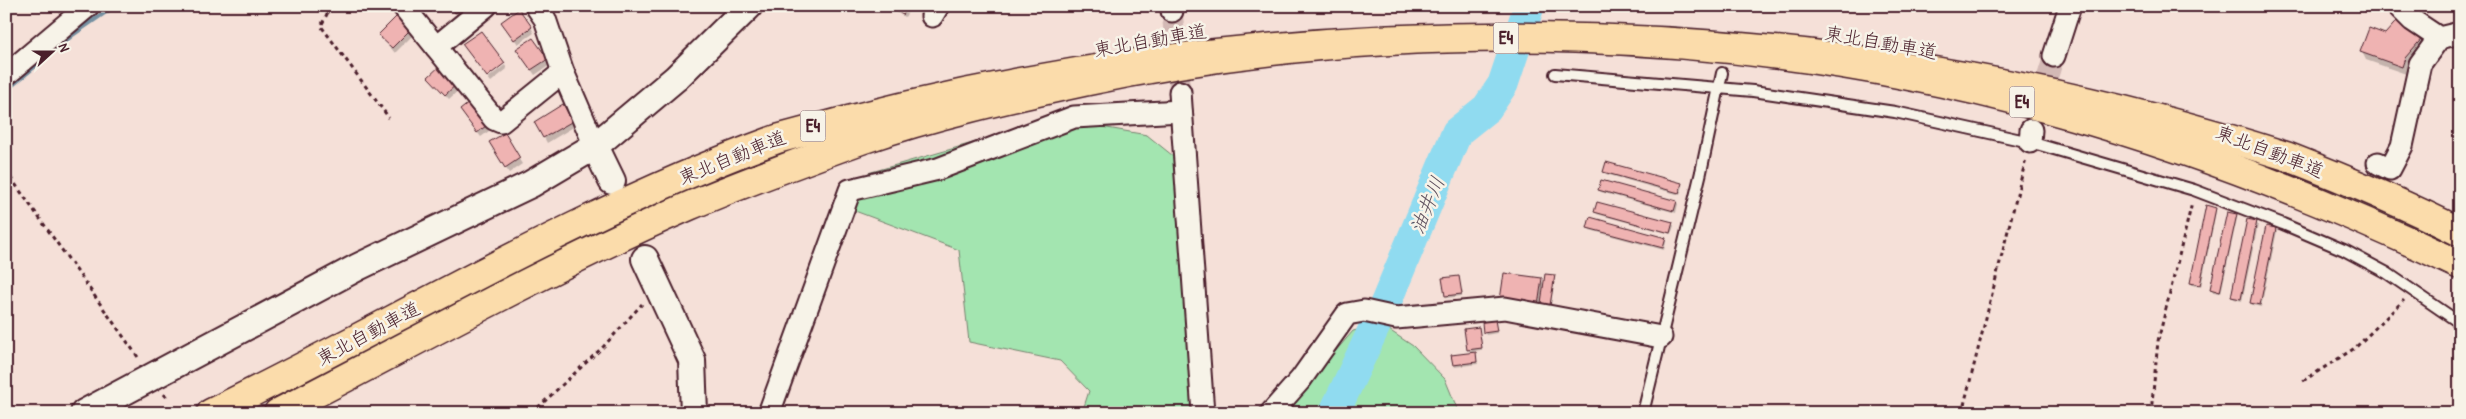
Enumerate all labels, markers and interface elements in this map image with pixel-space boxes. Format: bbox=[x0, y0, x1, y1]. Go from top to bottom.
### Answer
street label: 東北自動車道 bbox=[1092, 17, 1208, 63]
street label: 東北自動車道 bbox=[1823, 19, 1939, 65]
road number: E4 bbox=[1494, 22, 1518, 54]
north arrow bbox=[28, 28, 78, 78]
text: N bbox=[54, 40, 75, 55]
road number: E4 bbox=[2010, 86, 2034, 118]
road number: E4 bbox=[800, 110, 826, 142]
street label: 東北自動車道 bbox=[2212, 118, 2328, 184]
street label: 東北自動車道 bbox=[674, 124, 790, 190]
water label: 油井川 bbox=[1402, 172, 1451, 238]
street label: 東北自動車道 bbox=[312, 295, 424, 371]

